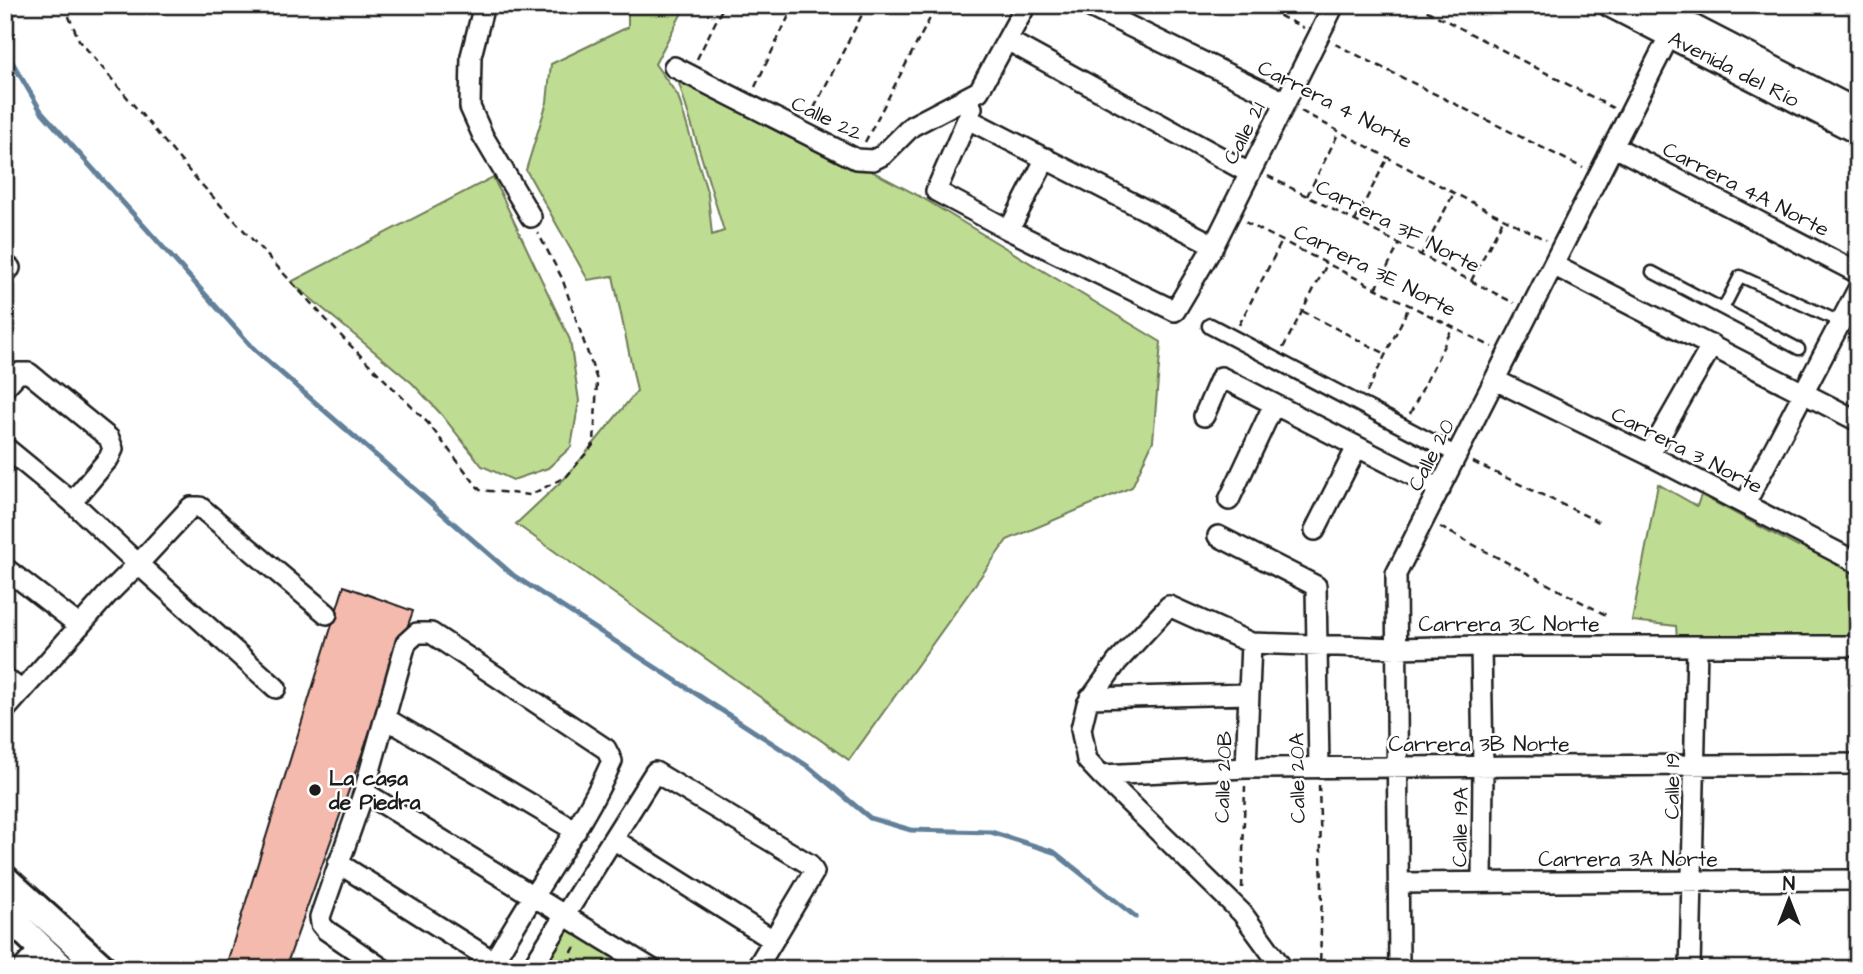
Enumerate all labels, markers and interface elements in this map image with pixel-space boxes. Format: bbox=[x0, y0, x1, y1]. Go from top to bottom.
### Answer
street label: Avenida del Río bbox=[1663, 24, 1804, 115]
street label: Carrera 4 Norte bbox=[1253, 53, 1417, 156]
street label: Calle 22 bbox=[786, 89, 867, 148]
street label: Calle 21 bbox=[1216, 97, 1273, 169]
street label: Carrera 4A Norte bbox=[1658, 135, 1834, 244]
street label: Carrera 3F Norte bbox=[1311, 172, 1485, 280]
street label: Carrera 3E Norte bbox=[1289, 217, 1461, 324]
street label: Carrera 3 Norte bbox=[1606, 400, 1767, 501]
street label: Calle 20 bbox=[1401, 414, 1462, 496]
street label: Carrera 3C Norte bbox=[1418, 610, 1600, 639]
street label: Calle 20B bbox=[1207, 730, 1240, 824]
street label: Carrera 3B Norte bbox=[1388, 730, 1570, 759]
street label: Calle 20A bbox=[1282, 732, 1313, 824]
street label: Calle 19 bbox=[1657, 752, 1688, 820]
place label: La casa de Piedra bbox=[328, 764, 421, 817]
marker: La casa de Piedra bbox=[307, 782, 323, 798]
street label: Calle 19A bbox=[1445, 786, 1476, 867]
street label: Carrera 3A Norte bbox=[1538, 845, 1718, 874]
north arrow bbox=[1755, 866, 1825, 936]
text: N bbox=[1783, 871, 1795, 898]

